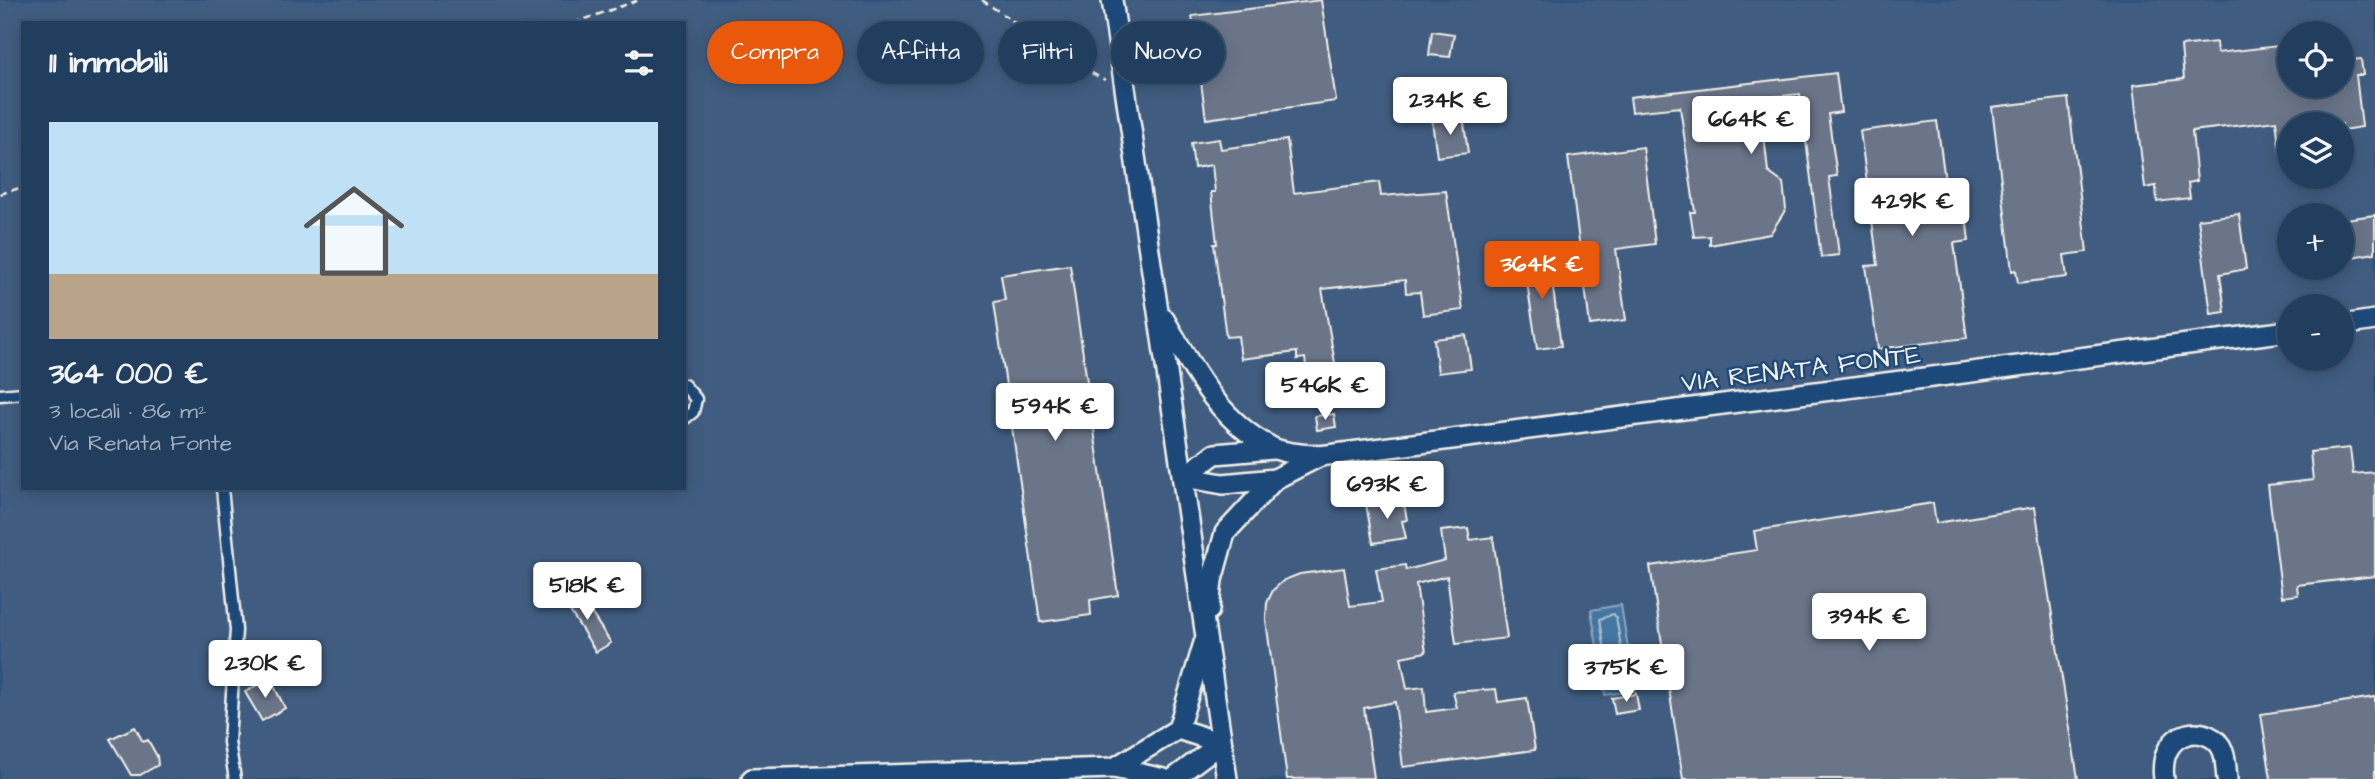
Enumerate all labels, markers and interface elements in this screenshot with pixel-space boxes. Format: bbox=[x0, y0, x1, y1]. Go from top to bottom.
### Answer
chip: Compra bbox=[707, 21, 843, 84]
chip: Affitta bbox=[857, 21, 984, 84]
chip: Filtri bbox=[998, 21, 1097, 84]
chip: Nuovo bbox=[1111, 21, 1225, 84]
map controls bbox=[2277, 21, 2354, 371]
button: locate bbox=[2277, 21, 2354, 98]
text: 11 immobili bbox=[49, 42, 167, 84]
icon: filters bbox=[620, 44, 658, 82]
pin: 234K € bbox=[1393, 78, 1507, 137]
text: 234K € bbox=[1409, 84, 1491, 116]
pin: 664K € bbox=[1694, 96, 1808, 156]
text: 664K € bbox=[1708, 103, 1794, 135]
button: layers bbox=[2277, 112, 2354, 189]
icon: home bbox=[291, 168, 417, 294]
pin: 429K € bbox=[1855, 178, 1969, 238]
text: 429K € bbox=[1870, 185, 1954, 217]
button: + bbox=[2277, 203, 2354, 280]
pin: 364K € bbox=[1485, 242, 1599, 301]
text: 364K € bbox=[1500, 248, 1584, 280]
button: − bbox=[2277, 294, 2354, 371]
street label: VIA RENATA FONTE bbox=[1679, 336, 1923, 402]
text: 364 000 € bbox=[49, 353, 208, 395]
pin: 546K € bbox=[1268, 362, 1382, 422]
text: 546K € bbox=[1281, 369, 1369, 401]
pin: 594K € bbox=[998, 384, 1112, 443]
text: 594K € bbox=[1012, 390, 1098, 422]
text: 3 locali · 86 m² bbox=[49, 395, 207, 427]
text: Via Renata Fonte bbox=[49, 427, 232, 459]
pin: 693K € bbox=[1330, 462, 1444, 521]
text: 693K € bbox=[1347, 468, 1427, 500]
pin: 518K € bbox=[530, 562, 644, 622]
text: 518K € bbox=[549, 569, 625, 601]
pin: 394K € bbox=[1812, 594, 1926, 653]
text: 394K € bbox=[1828, 600, 1910, 632]
pin: 230K € bbox=[208, 640, 322, 700]
pin: 375K € bbox=[1569, 644, 1683, 704]
text: 230K € bbox=[225, 647, 305, 679]
text: 375K € bbox=[1584, 651, 1668, 683]

